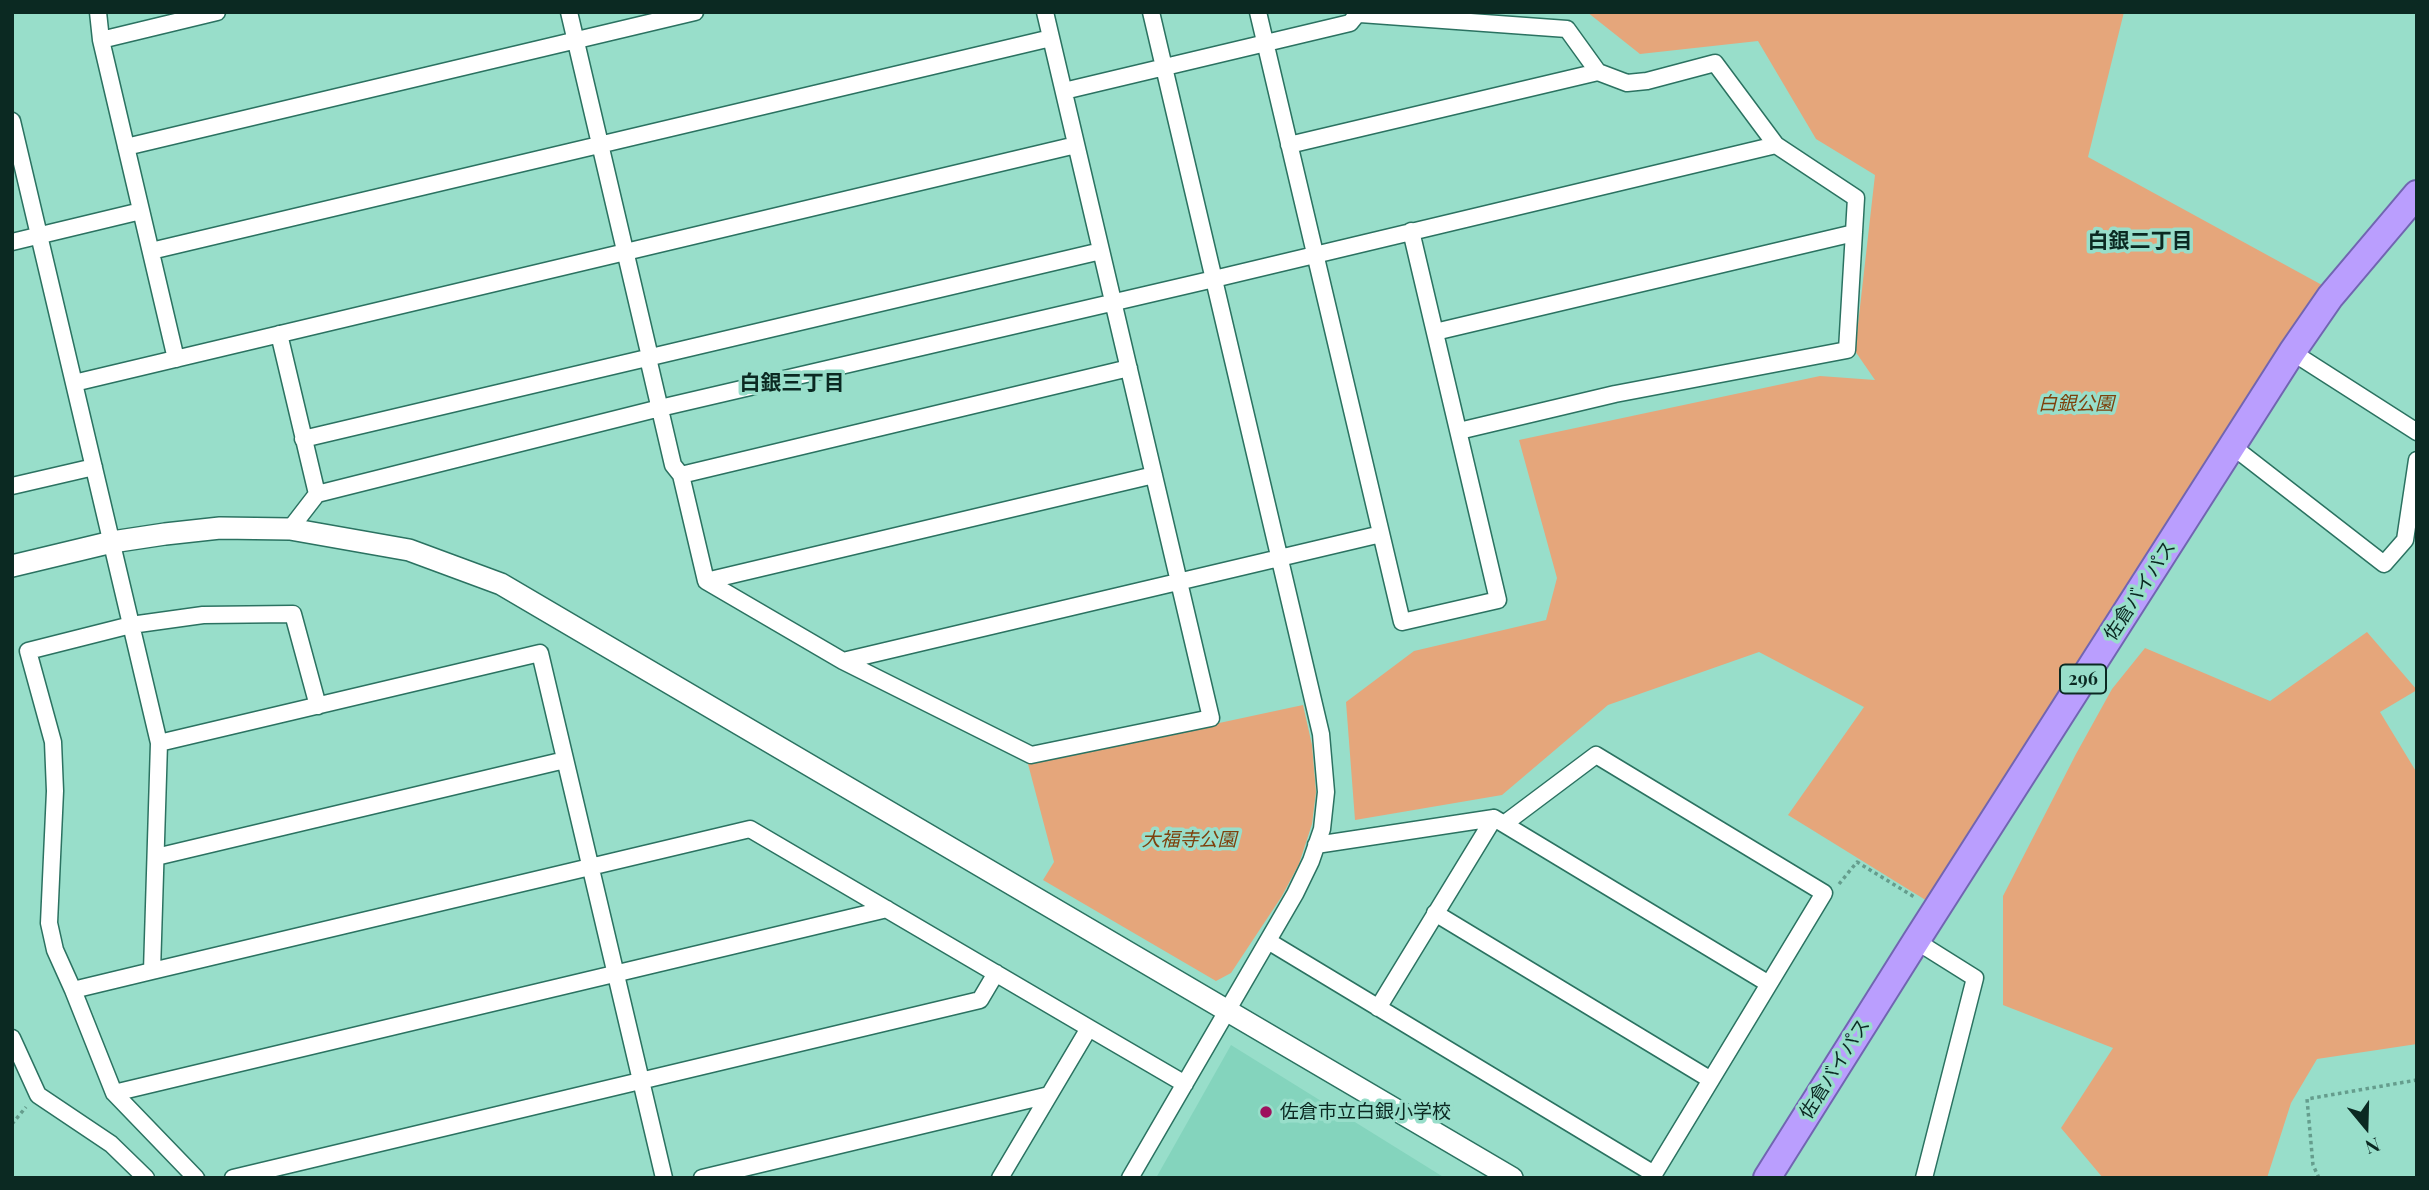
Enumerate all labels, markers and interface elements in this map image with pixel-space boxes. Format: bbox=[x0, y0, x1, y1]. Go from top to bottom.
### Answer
district label: 白銀二丁目 bbox=[2088, 228, 2192, 254]
district label: 白銀三丁目 bbox=[740, 370, 844, 396]
park label: 白銀公園 bbox=[2038, 393, 2114, 415]
street label: 佐倉バイパス bbox=[2099, 537, 2181, 645]
road number: 296 bbox=[2060, 664, 2106, 694]
park label: 大福寺公園 bbox=[1142, 829, 1236, 851]
street label: 佐倉バイパス bbox=[1795, 1015, 1875, 1123]
north arrow bbox=[2331, 1092, 2401, 1162]
place label: 佐倉市立白銀小学校 bbox=[1280, 1101, 1451, 1123]
marker: 佐倉市立白銀小学校 bbox=[1258, 1104, 1274, 1120]
text: N bbox=[2362, 1132, 2384, 1161]

